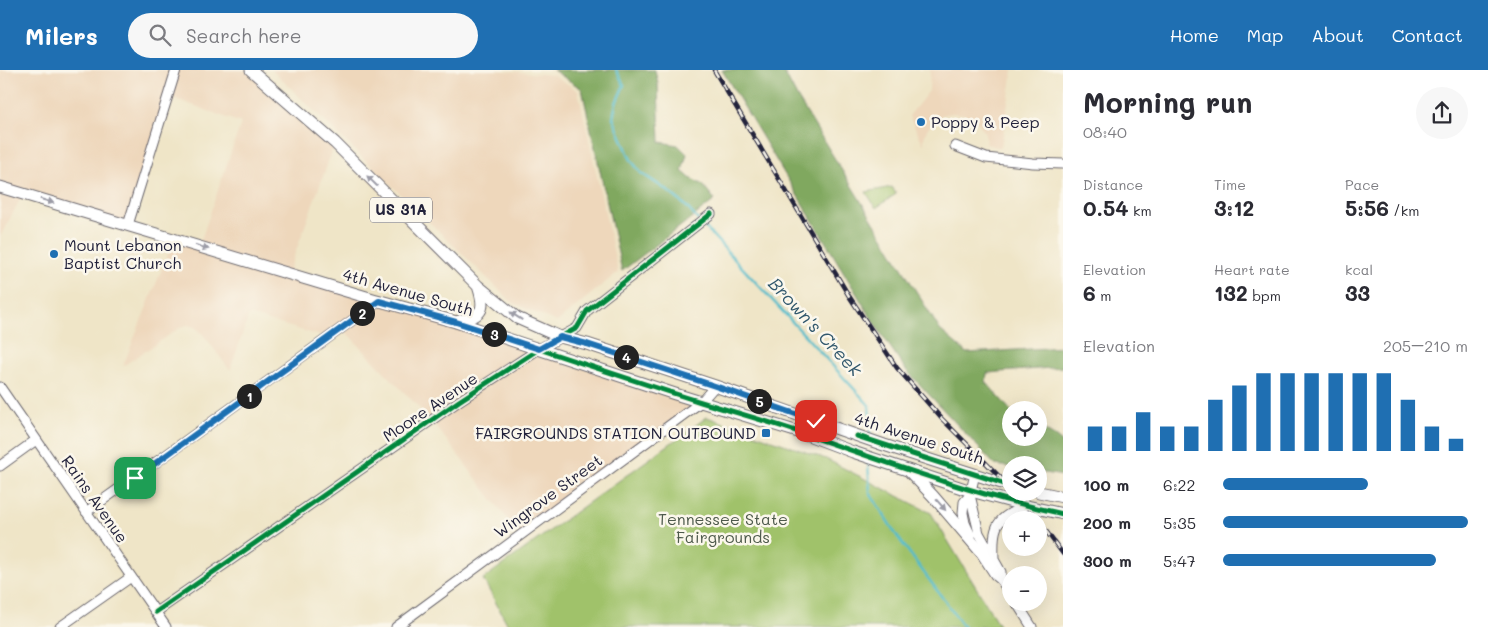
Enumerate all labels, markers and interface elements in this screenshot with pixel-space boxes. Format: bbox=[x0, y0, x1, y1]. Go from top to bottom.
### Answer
search box bbox=[128, 13, 478, 58]
text: Milers bbox=[25, 20, 98, 51]
icon: search bbox=[146, 21, 174, 49]
text: Search here bbox=[186, 23, 302, 48]
text: Home bbox=[1170, 23, 1219, 47]
text: Map bbox=[1247, 23, 1283, 47]
text: About bbox=[1311, 23, 1364, 47]
text: Contact bbox=[1392, 23, 1463, 47]
text: Morning run bbox=[1083, 84, 1252, 120]
button: share bbox=[1416, 87, 1468, 139]
place label: Poppy & Peep bbox=[931, 111, 1040, 132]
marker: Poppy & Peep bbox=[915, 116, 927, 128]
text: 08:40 bbox=[1083, 121, 1127, 142]
one-way arrow bbox=[366, 175, 378, 187]
text: Distance bbox=[1083, 175, 1143, 194]
text: Time bbox=[1214, 175, 1246, 194]
text: Pace bbox=[1345, 175, 1379, 194]
text: 0.54 bbox=[1083, 194, 1129, 221]
text: 3:12 bbox=[1214, 194, 1254, 221]
text: 5:56 bbox=[1345, 194, 1389, 221]
one-way arrow bbox=[39, 197, 54, 205]
road number: US 31A bbox=[370, 198, 432, 222]
text: km bbox=[1129, 201, 1152, 220]
text: /km bbox=[1389, 201, 1419, 220]
place label: Mount Lebanon Baptist Church bbox=[64, 234, 182, 273]
one-way arrow bbox=[195, 244, 210, 252]
marker: Mount Lebanon Baptist Church bbox=[48, 248, 60, 260]
text: Elevation bbox=[1083, 260, 1146, 279]
text: Heart rate bbox=[1214, 260, 1290, 279]
text: kcal bbox=[1345, 260, 1373, 279]
street label: 4th Avenue South bbox=[341, 263, 476, 320]
water label: Brown's Creek bbox=[764, 272, 868, 381]
text: 6 bbox=[1083, 279, 1096, 306]
text: 132 bbox=[1214, 279, 1248, 306]
text: 33 bbox=[1345, 279, 1370, 306]
text: m bbox=[1096, 286, 1111, 305]
text: bpm bbox=[1248, 286, 1281, 305]
pin: 2 bbox=[350, 300, 374, 326]
text: 2 bbox=[359, 304, 366, 323]
one-way arrow bbox=[509, 311, 523, 320]
pin: 3 bbox=[482, 322, 506, 346]
text: 3 bbox=[490, 325, 499, 344]
text: Elevation bbox=[1083, 335, 1155, 356]
text: 205–210 m bbox=[1383, 335, 1468, 356]
pin: 4 bbox=[614, 344, 638, 370]
text: 4 bbox=[622, 348, 631, 367]
street label: Moore Avenue bbox=[378, 367, 481, 446]
pin: 1 bbox=[236, 384, 262, 408]
text: 1 bbox=[246, 387, 253, 406]
pin: 5 bbox=[746, 388, 772, 414]
text: 5 bbox=[755, 392, 764, 411]
pin bbox=[795, 400, 837, 442]
map controls bbox=[1002, 401, 1047, 611]
button: locate bbox=[1002, 401, 1047, 446]
icon: check bbox=[802, 407, 830, 435]
street label: 4th Avenue South bbox=[852, 407, 986, 468]
place label: FAIRGROUNDS STATION OUTBOUND bbox=[475, 422, 756, 443]
marker: FAIRGROUNDS STATION OUTBOUND bbox=[760, 427, 772, 439]
street label: Wingrove Street bbox=[489, 449, 606, 542]
street label: Rains Avenue bbox=[57, 451, 133, 547]
button: layers bbox=[1002, 456, 1047, 501]
pin bbox=[114, 457, 156, 499]
icon: arrive bbox=[121, 464, 149, 492]
text: 100 m bbox=[1083, 474, 1129, 495]
text: 6:22 bbox=[1163, 474, 1195, 495]
one-way arrow bbox=[935, 498, 947, 510]
park label: Tennessee State Fairgrounds bbox=[658, 508, 788, 547]
button: + bbox=[1002, 511, 1047, 556]
text: 200 m bbox=[1083, 512, 1131, 533]
text: 5:35 bbox=[1163, 512, 1196, 533]
text: 300 m bbox=[1083, 550, 1132, 571]
text: 5:47 bbox=[1163, 550, 1196, 571]
button: − bbox=[1002, 566, 1047, 611]

